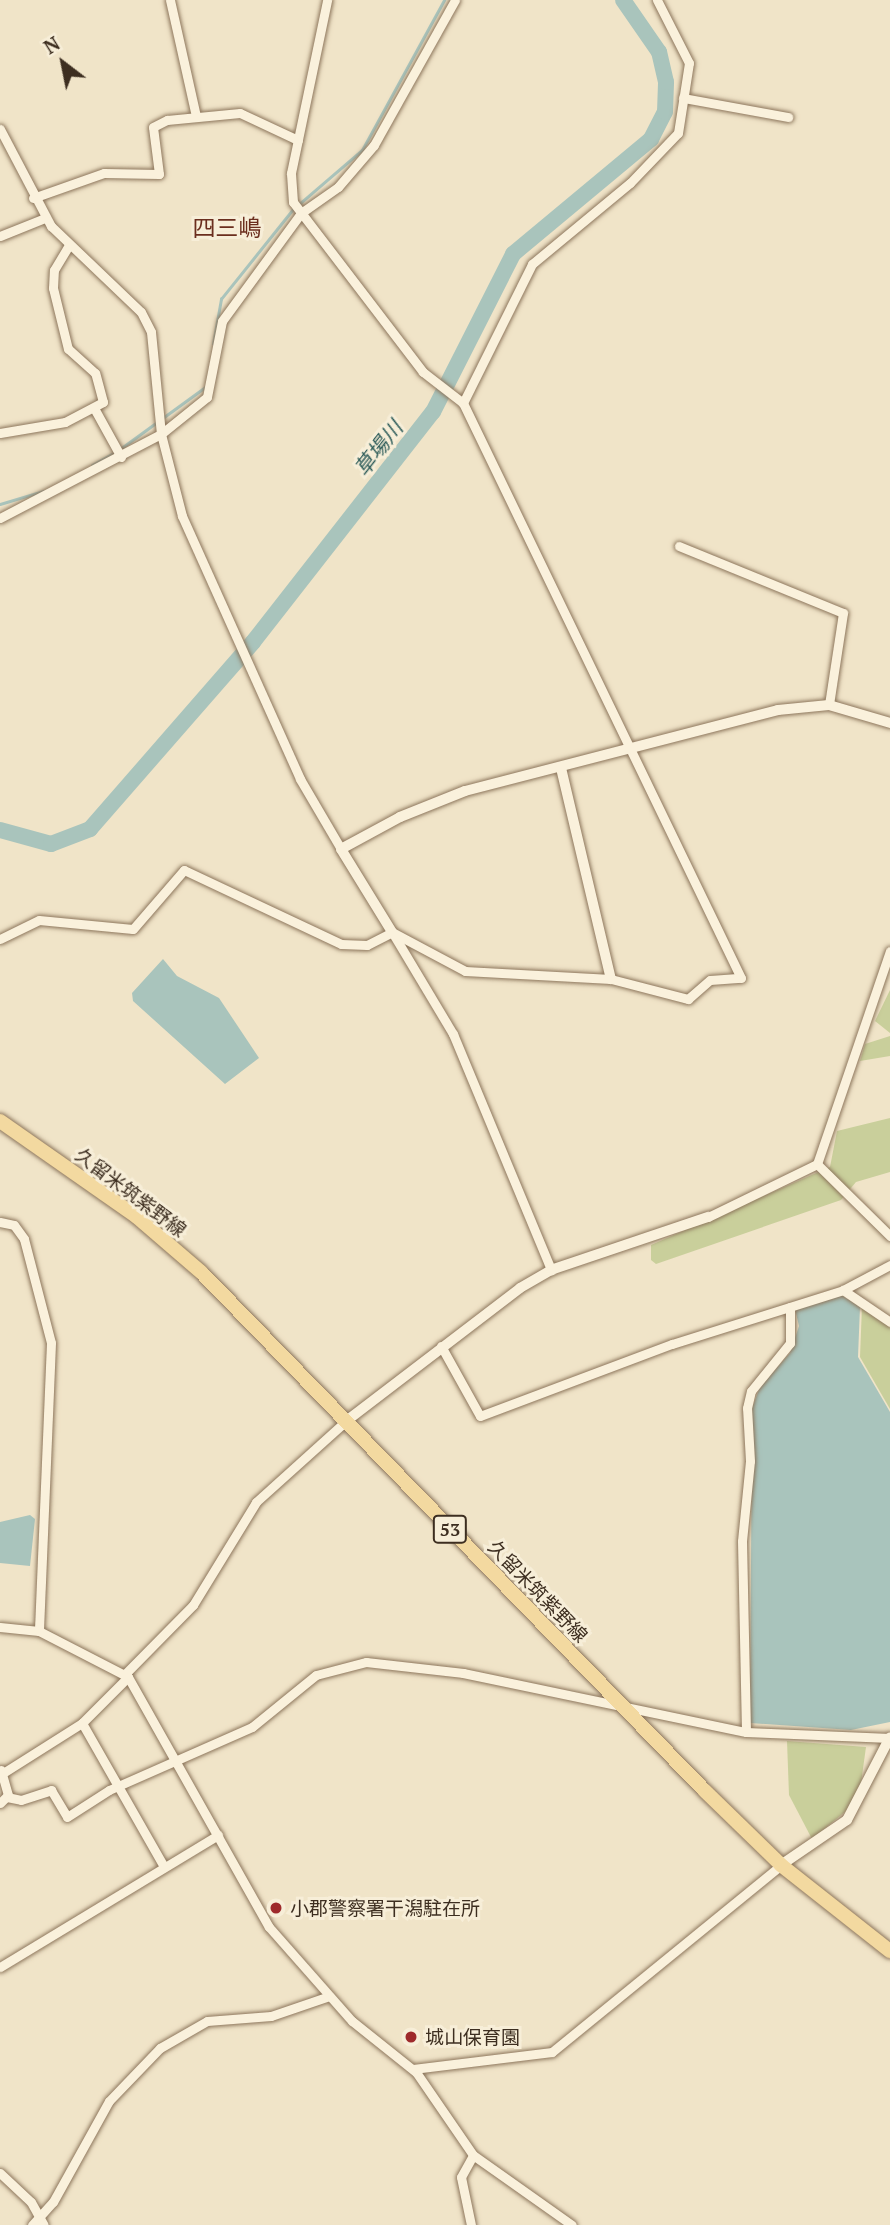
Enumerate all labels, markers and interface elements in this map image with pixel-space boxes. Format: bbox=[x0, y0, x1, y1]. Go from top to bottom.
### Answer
north arrow bbox=[28, 28, 98, 98]
text: N bbox=[39, 30, 64, 59]
district label: 四三嶋 bbox=[193, 214, 261, 242]
water label: 草場川 bbox=[349, 415, 407, 481]
street label: 久留米筑紫野線 bbox=[71, 1143, 191, 1241]
road number: 53 bbox=[433, 1514, 468, 1544]
street label: 久留米筑紫野線 bbox=[484, 1535, 592, 1647]
place label: 小郡警察署干潟駐在所 bbox=[290, 1897, 480, 1919]
marker: 小郡警察署干潟駐在所 bbox=[268, 1900, 284, 1916]
place label: 城山保育園 bbox=[425, 2026, 520, 2048]
marker: 城山保育園 bbox=[403, 2029, 419, 2045]

